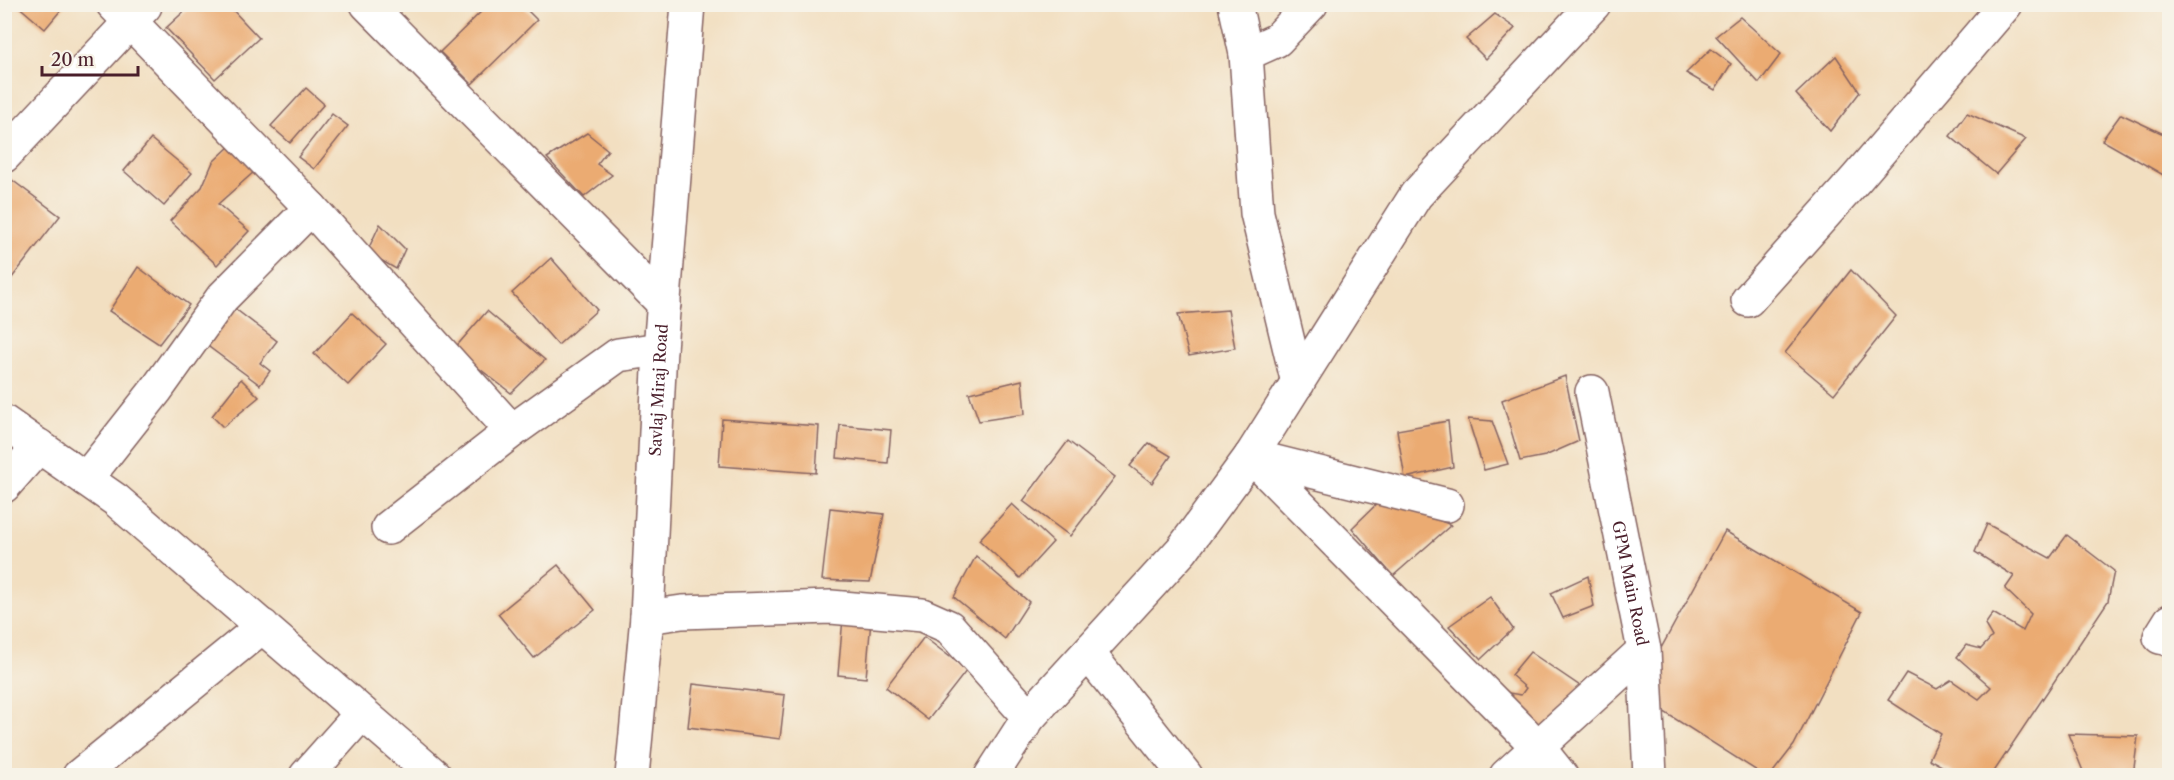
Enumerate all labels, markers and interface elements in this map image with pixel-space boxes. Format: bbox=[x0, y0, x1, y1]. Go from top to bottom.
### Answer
scale bar bbox=[42, 39, 138, 77]
text: 20 m bbox=[51, 49, 95, 71]
street label: Savlaj Miraj Road bbox=[645, 323, 672, 457]
street label: GPM Main Road bbox=[1608, 519, 1653, 648]

